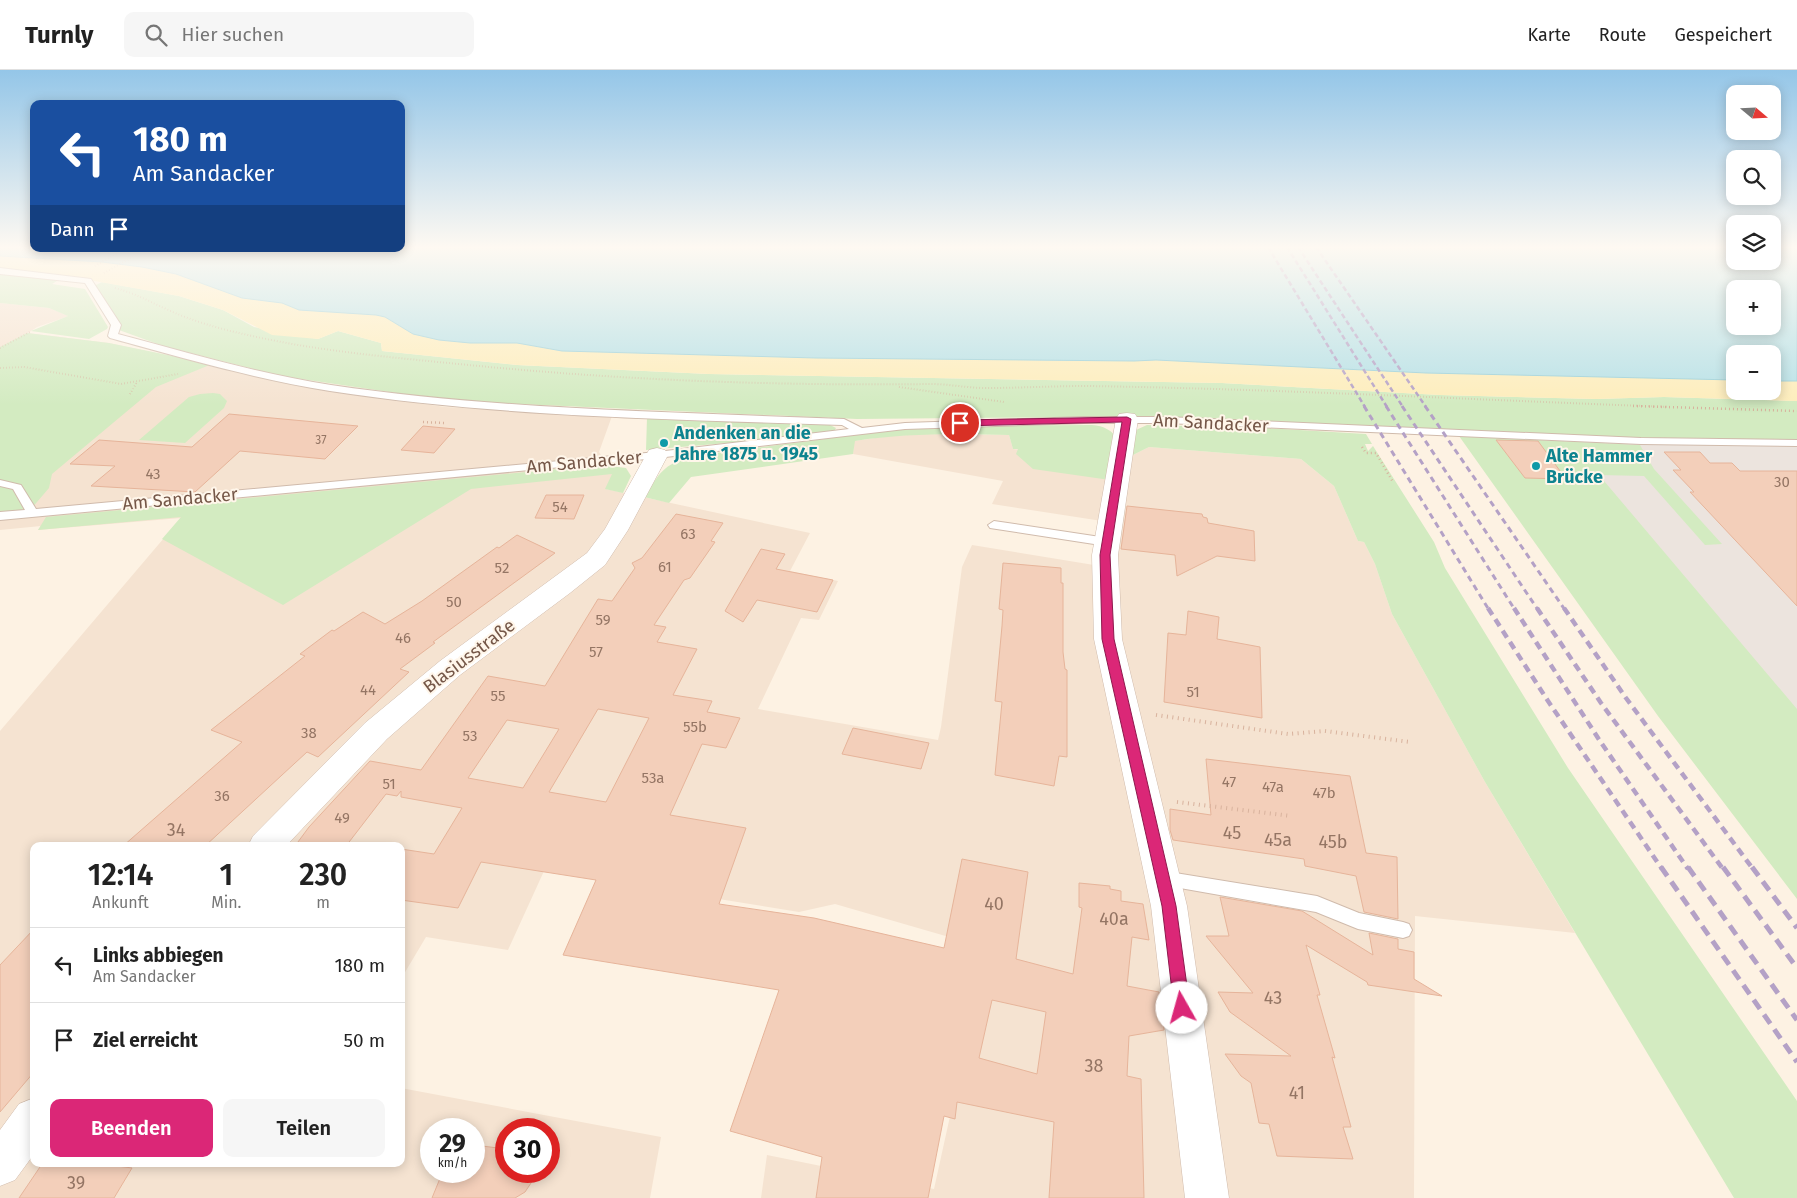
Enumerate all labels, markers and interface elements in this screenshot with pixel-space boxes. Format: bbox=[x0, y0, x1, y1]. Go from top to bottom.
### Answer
search box bbox=[124, 12, 474, 57]
text: Turnly bbox=[25, 21, 94, 49]
icon: search bbox=[142, 21, 170, 49]
text: Hier suchen bbox=[182, 23, 284, 46]
text: Karte bbox=[1528, 24, 1571, 46]
text: Route bbox=[1599, 24, 1646, 46]
text: Gespeichert bbox=[1674, 24, 1772, 46]
north arrow bbox=[1726, 85, 1781, 140]
map controls bbox=[1726, 85, 1781, 400]
text: 180 m bbox=[133, 118, 228, 160]
icon: left bbox=[50, 120, 115, 185]
button: search bbox=[1726, 150, 1781, 205]
text: Am Sandacker bbox=[133, 160, 274, 187]
icon: arrive bbox=[105, 215, 133, 243]
button: layers bbox=[1726, 215, 1781, 270]
text: Dann bbox=[50, 218, 95, 241]
button: + bbox=[1726, 280, 1781, 335]
button: − bbox=[1726, 345, 1781, 400]
pin bbox=[939, 402, 981, 444]
icon: arrive bbox=[946, 409, 974, 437]
street label: Am Sandacker bbox=[1153, 409, 1269, 437]
place label: Andenken an die Jahre 1875 u. 1945 bbox=[673, 422, 819, 465]
house number: 37 bbox=[315, 433, 327, 447]
marker: Andenken an die Jahre 1875 u. 1945 bbox=[658, 437, 670, 449]
place label: Alte Hammer Brücke bbox=[1545, 445, 1653, 488]
street label: Am Sandacker bbox=[525, 446, 643, 478]
marker: Alte Hammer Brücke bbox=[1530, 460, 1542, 472]
house number: 43 bbox=[145, 465, 161, 483]
house number: 30 bbox=[1774, 473, 1790, 491]
street label: Am Sandacker bbox=[121, 483, 239, 515]
house number: 54 bbox=[552, 498, 568, 516]
house number: 63 bbox=[680, 525, 696, 543]
house number: 61 bbox=[658, 558, 672, 576]
house number: 52 bbox=[495, 559, 509, 577]
house number: 50 bbox=[446, 593, 462, 611]
house number: 59 bbox=[595, 611, 611, 629]
street label: Blasiusstraße bbox=[419, 614, 519, 698]
house number: 46 bbox=[395, 629, 411, 647]
house number: 57 bbox=[589, 643, 603, 661]
house number: 44 bbox=[360, 681, 376, 699]
house number: 51 bbox=[1186, 683, 1200, 701]
house number: 55 bbox=[491, 687, 505, 705]
house number: 55b bbox=[683, 718, 707, 736]
house number: 38 bbox=[301, 724, 317, 742]
house number: 53 bbox=[463, 727, 477, 745]
house number: 53a bbox=[641, 769, 665, 787]
house number: 47 bbox=[1222, 773, 1236, 791]
house number: 51 bbox=[382, 775, 396, 793]
house number: 47a bbox=[1262, 778, 1284, 796]
house number: 47b bbox=[1312, 784, 1336, 802]
house number: 36 bbox=[214, 787, 230, 805]
house number: 49 bbox=[334, 809, 350, 827]
house number: 34 bbox=[167, 819, 186, 841]
house number: 45 bbox=[1223, 822, 1241, 844]
house number: 45a bbox=[1264, 829, 1292, 851]
house number: 45b bbox=[1318, 831, 1348, 853]
text: 12:14 bbox=[88, 857, 153, 893]
text: 1 bbox=[219, 857, 233, 893]
text: 230 bbox=[299, 857, 347, 893]
text: Ankunft bbox=[92, 893, 149, 912]
text: Min. bbox=[211, 893, 241, 912]
text: m bbox=[316, 893, 330, 912]
house number: 40 bbox=[984, 893, 1004, 915]
house number: 40a bbox=[1099, 908, 1129, 930]
text: Links abbiegen bbox=[93, 944, 224, 967]
icon: left bbox=[50, 951, 78, 979]
text: 180 m bbox=[334, 954, 385, 977]
text: Am Sandacker bbox=[93, 967, 196, 986]
position arrow bbox=[1155, 981, 1207, 1033]
house number: 43 bbox=[1264, 987, 1282, 1009]
icon: arrive bbox=[50, 1026, 78, 1054]
text: Ziel erreicht bbox=[93, 1029, 198, 1052]
text: 50 m bbox=[344, 1029, 385, 1052]
house number: 38 bbox=[1085, 1055, 1104, 1077]
house number: 41 bbox=[1289, 1082, 1305, 1104]
button: Beenden bbox=[50, 1099, 213, 1157]
button: Teilen bbox=[223, 1099, 385, 1157]
speed limit sign: 30 bbox=[495, 1118, 560, 1183]
text: 29 bbox=[439, 1129, 466, 1159]
text: km/h bbox=[438, 1156, 467, 1170]
house number: 39 bbox=[67, 1172, 85, 1194]

